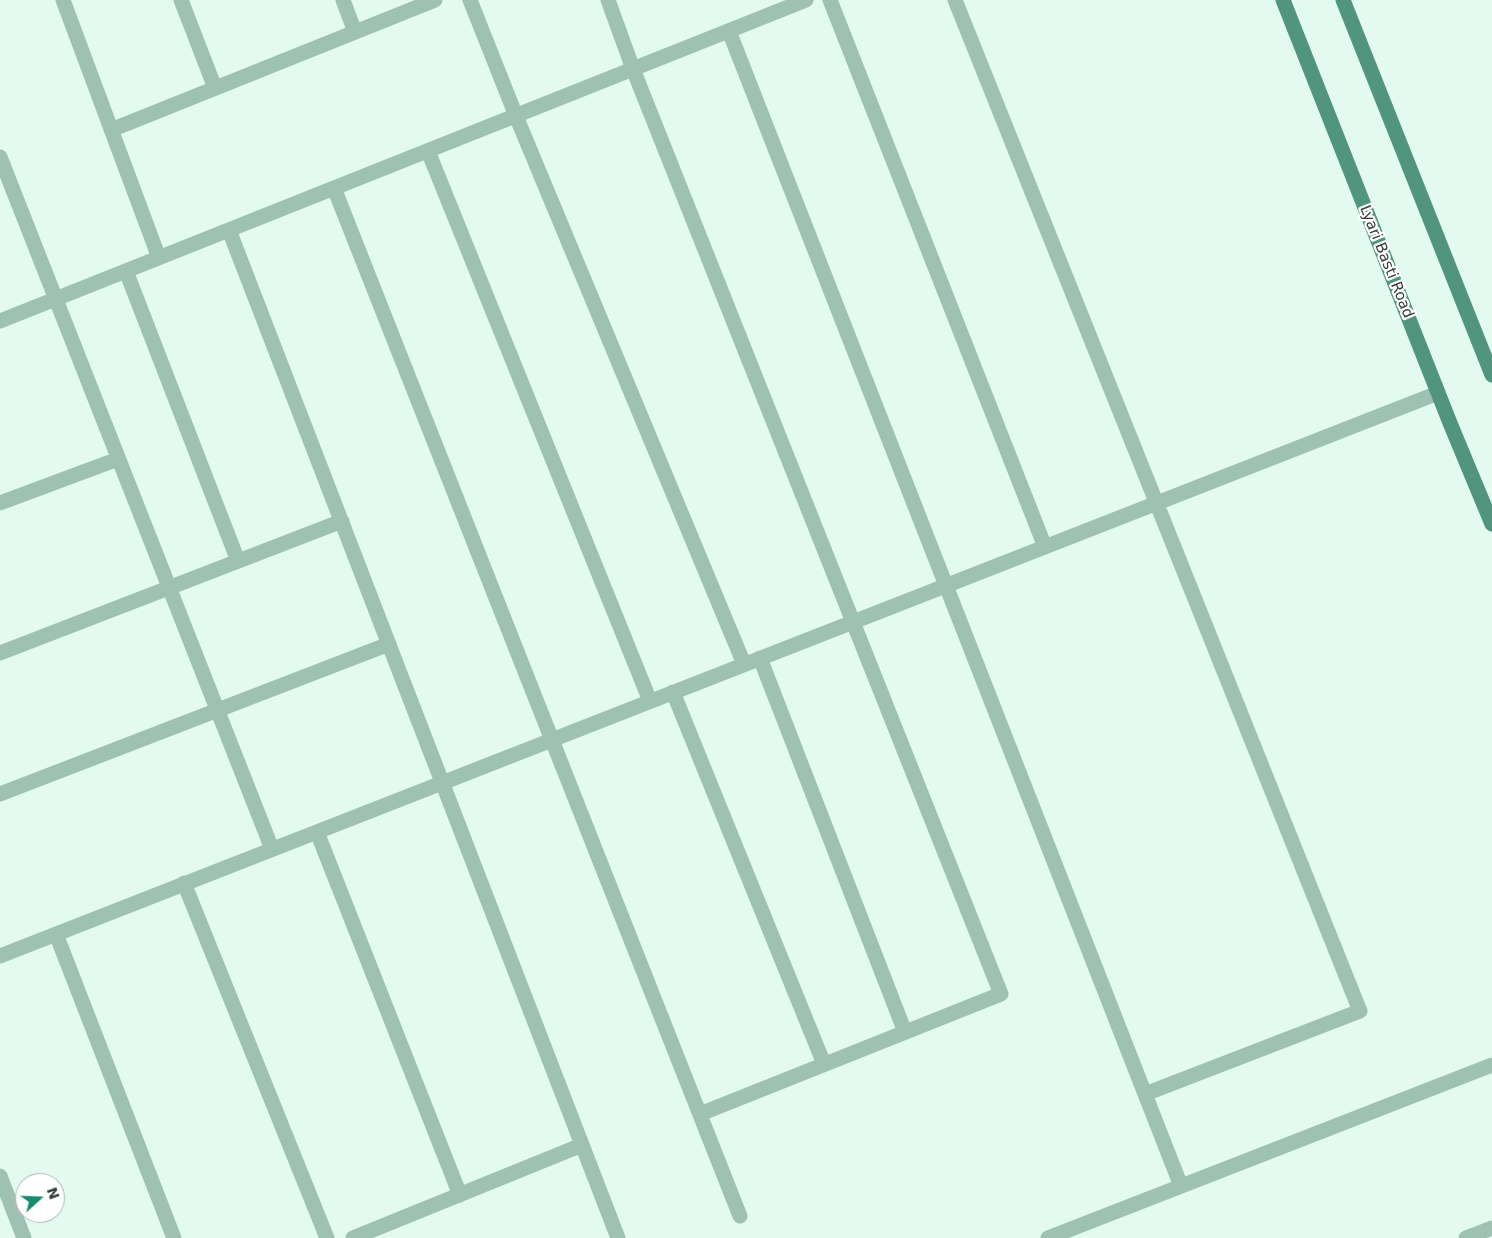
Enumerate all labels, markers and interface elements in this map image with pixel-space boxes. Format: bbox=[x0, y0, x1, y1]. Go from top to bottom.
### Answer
street label: Lyari Basti Road bbox=[1355, 203, 1417, 321]
north arrow bbox=[15, 1173, 65, 1223]
text: N bbox=[44, 1185, 63, 1201]

